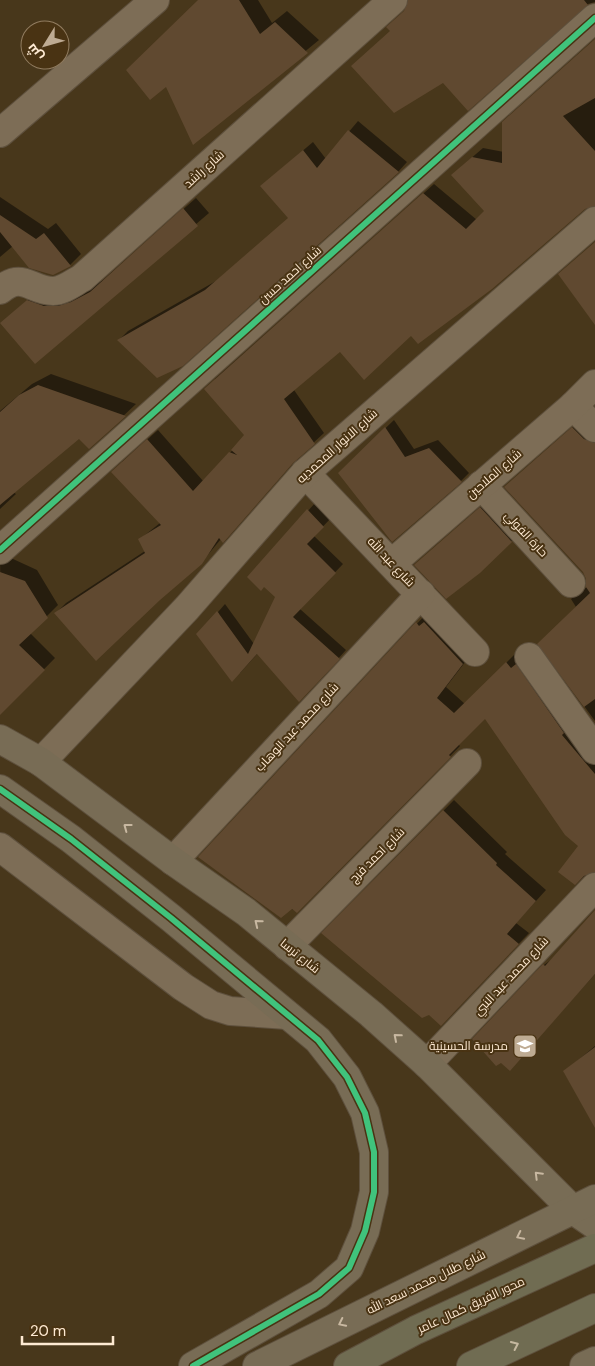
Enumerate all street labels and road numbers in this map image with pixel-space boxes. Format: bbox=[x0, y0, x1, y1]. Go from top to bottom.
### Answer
street label: شارع راشد bbox=[180, 147, 228, 191]
street label: شارع احمد حسن bbox=[255, 243, 325, 307]
street label: شارع الانوار المحمديه bbox=[293, 405, 381, 487]
street label: شارع الملاحين bbox=[463, 446, 525, 502]
street label: حارة الفولي bbox=[499, 508, 551, 562]
street label: شارع عبد الله bbox=[364, 534, 418, 590]
street label: شارع محمد عبد الوهاب bbox=[252, 679, 342, 775]
street label: شارع احمد فرج bbox=[346, 824, 408, 886]
street label: شارع محمد عبد النبي bbox=[470, 933, 553, 1020]
street label: شارع ترسا bbox=[277, 935, 323, 977]
street label: شارع طلال محمد سعد الله bbox=[364, 1246, 488, 1318]
street label: محور الفريق كمال عامر bbox=[414, 1273, 527, 1337]

